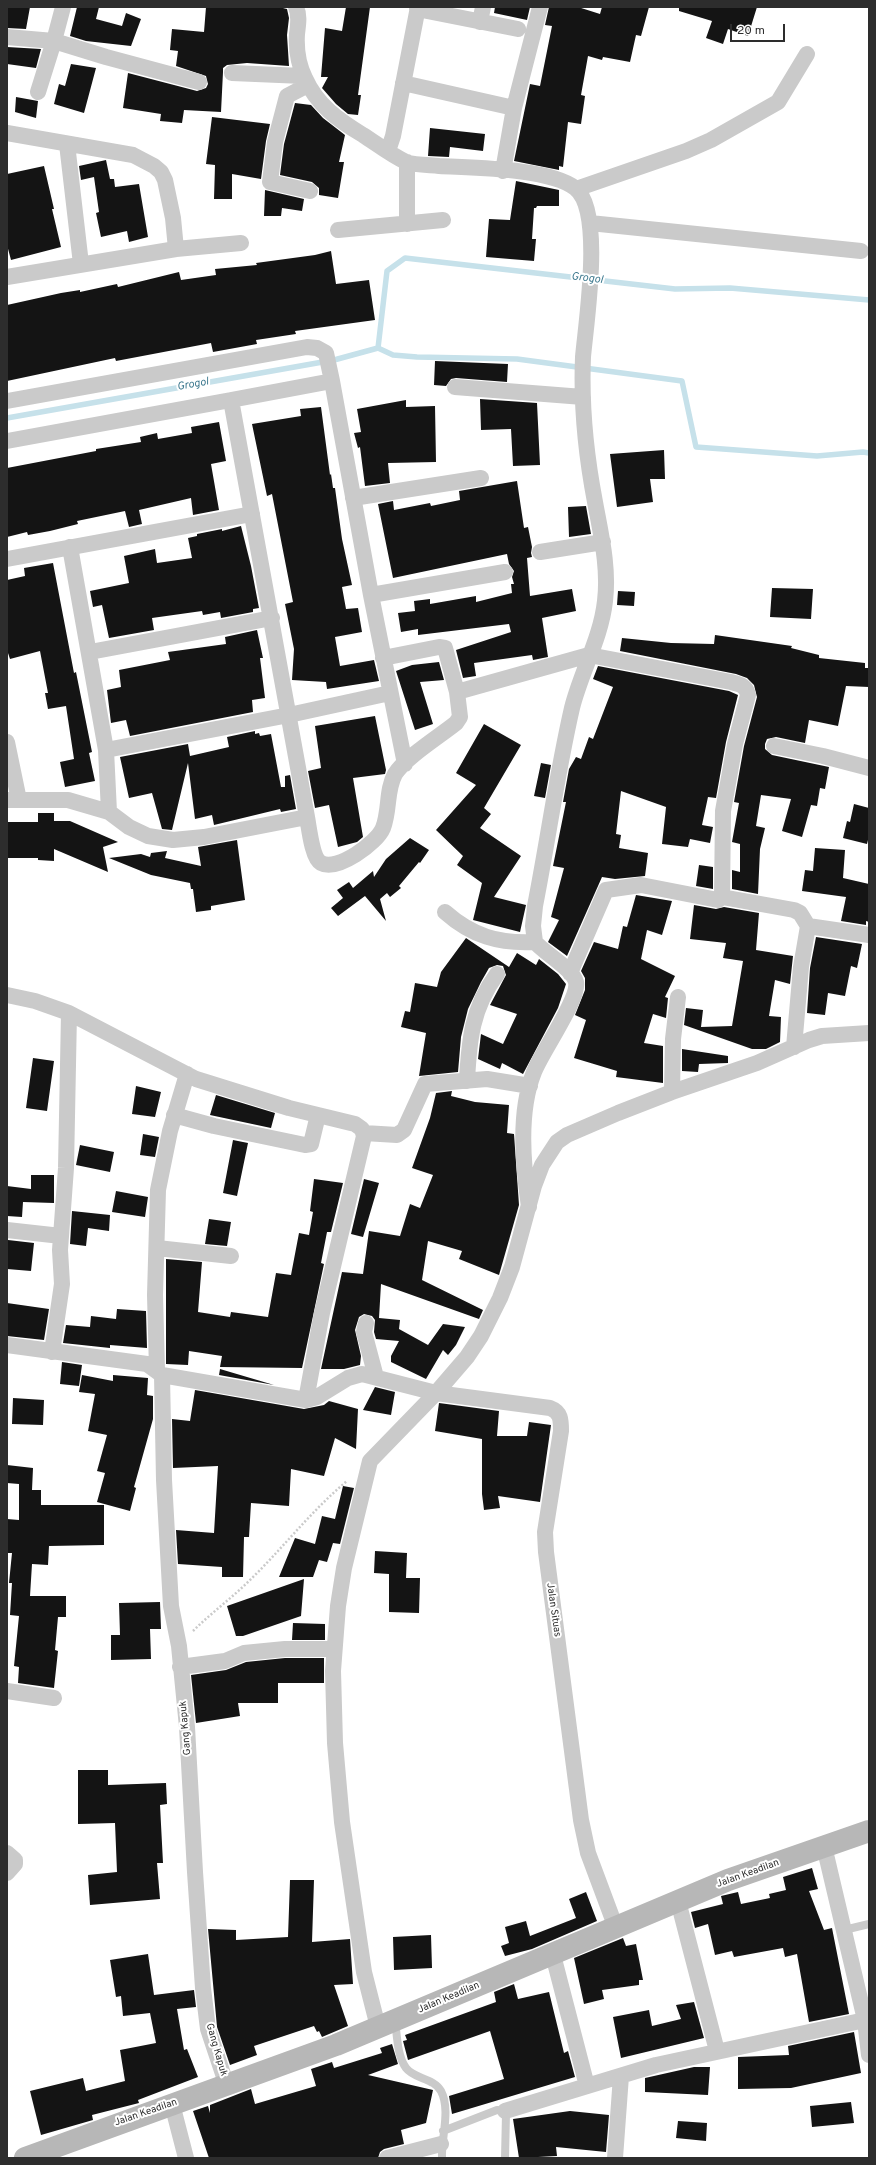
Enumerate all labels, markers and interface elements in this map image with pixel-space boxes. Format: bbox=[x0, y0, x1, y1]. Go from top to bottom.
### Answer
scale bar bbox=[732, 16, 787, 42]
text: 20 m bbox=[737, 23, 765, 39]
water label: Grogol bbox=[570, 271, 604, 287]
water label: Grogol bbox=[176, 376, 210, 394]
street label: Jalan Situas bbox=[543, 1582, 563, 1638]
street label: Gang Kapuk bbox=[178, 1700, 194, 1756]
street label: Jalan Keadilan bbox=[715, 1857, 781, 1891]
street label: Jalan Keadilan bbox=[416, 1980, 482, 2016]
street label: Gang Kapuk bbox=[203, 2022, 229, 2078]
street label: Jalan Keadilan bbox=[113, 2097, 179, 2129]

